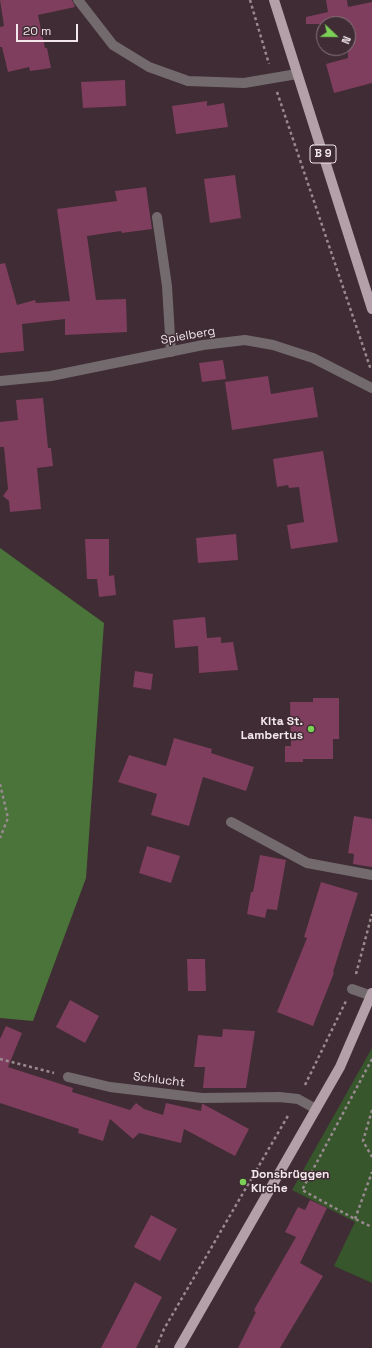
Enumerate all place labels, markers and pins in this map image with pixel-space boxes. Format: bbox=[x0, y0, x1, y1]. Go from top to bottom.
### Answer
place label: Kita St. Lambertus bbox=[241, 715, 303, 743]
marker: Kita St. Lambertus bbox=[306, 724, 316, 734]
place label: Donsbrüggen Kirche bbox=[251, 1168, 329, 1196]
marker: Donsbrüggen Kirche bbox=[238, 1177, 248, 1187]

